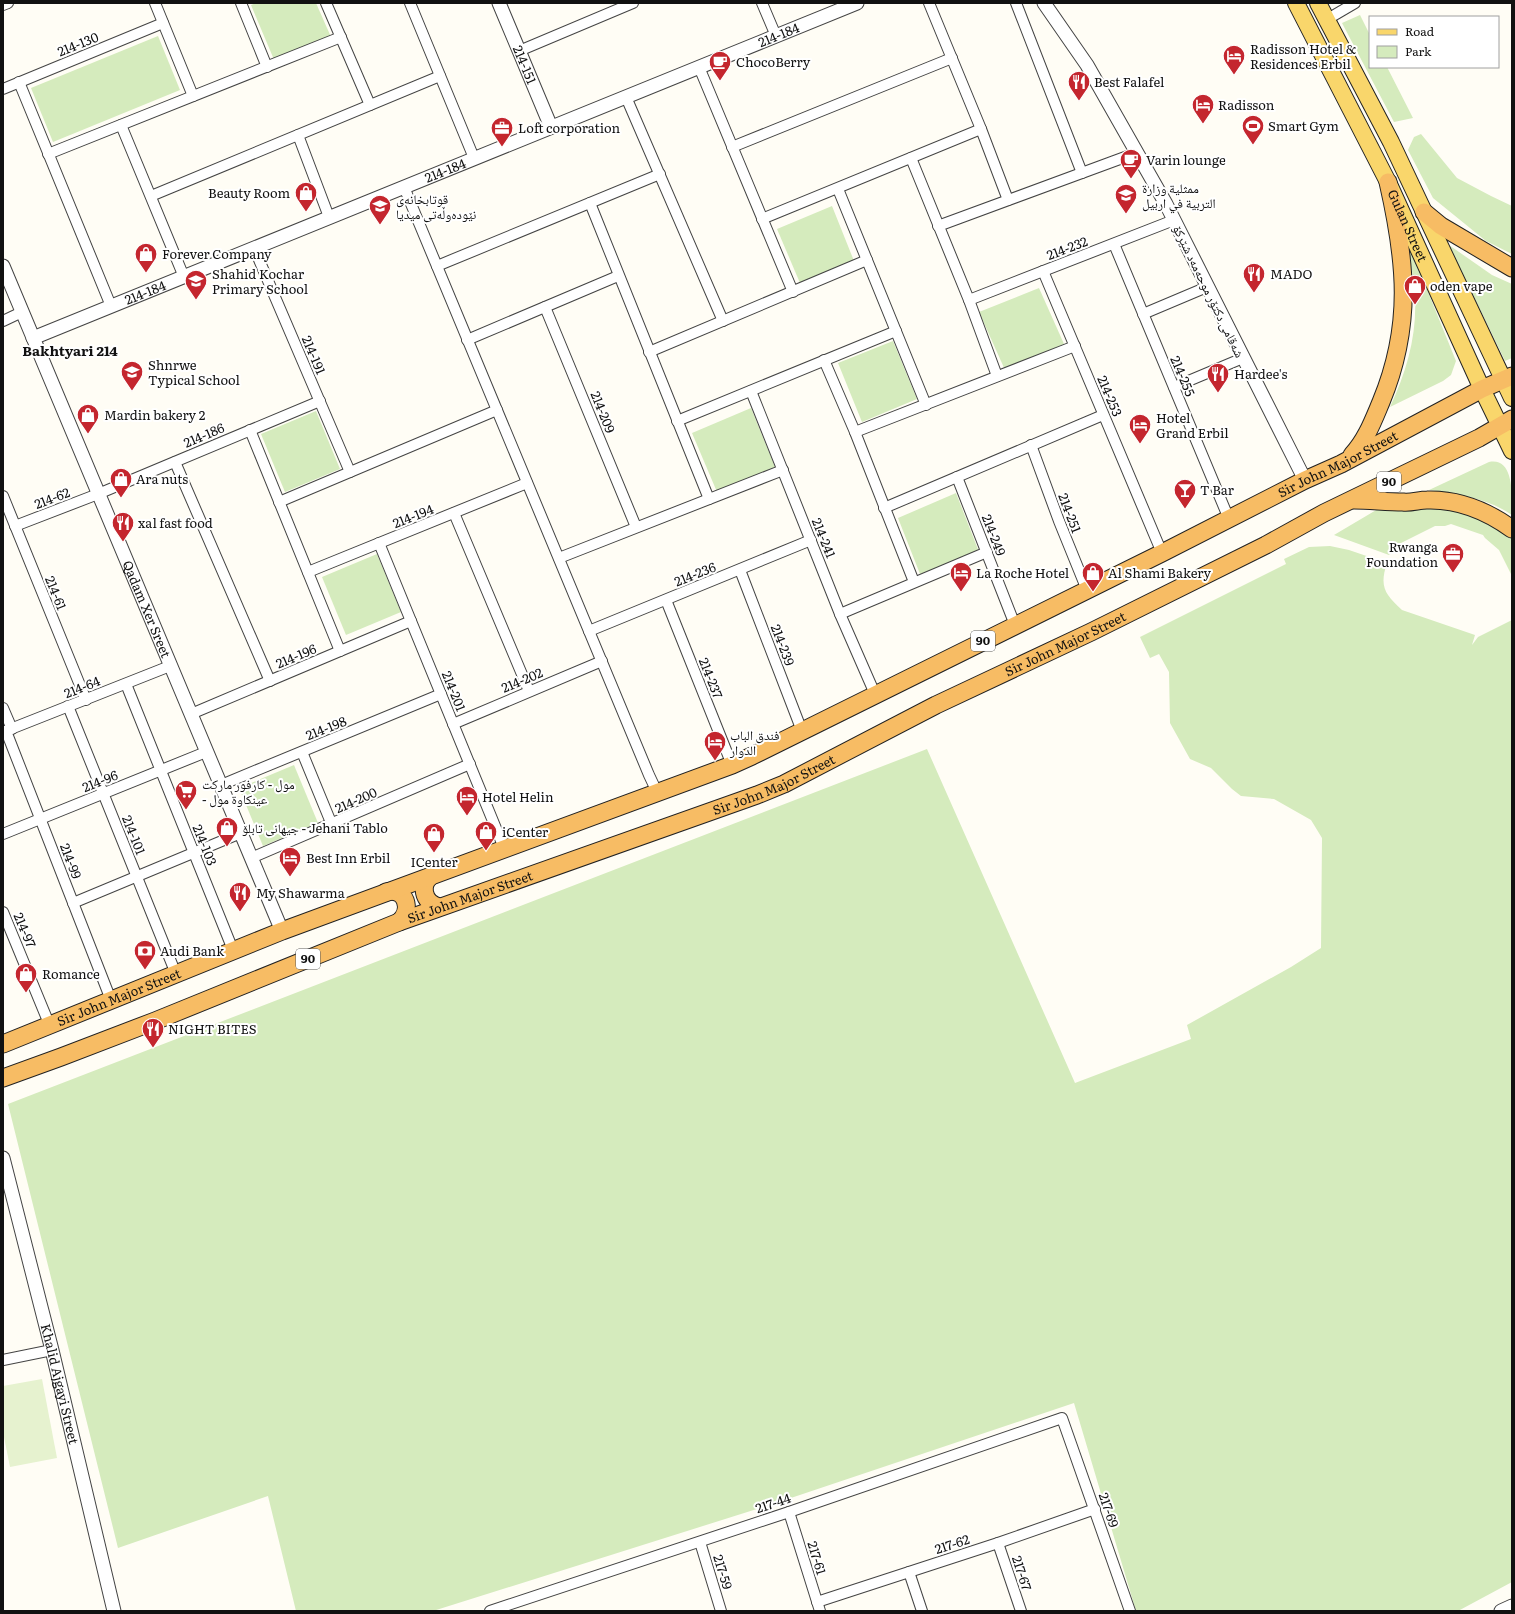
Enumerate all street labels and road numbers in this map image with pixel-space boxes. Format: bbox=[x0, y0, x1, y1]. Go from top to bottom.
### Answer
street label: 214-184 bbox=[755, 17, 802, 51]
street label: 214-130 bbox=[54, 26, 102, 60]
street label: 214-151 bbox=[509, 42, 542, 87]
street label: 214-184 bbox=[422, 153, 468, 187]
street label: Gulan Street bbox=[1383, 186, 1433, 265]
street label: شەقامی دکتۆر موحەمەد شێرکۆ bbox=[1169, 221, 1250, 360]
street label: 214-232 bbox=[1044, 231, 1090, 264]
street label: 214-184 bbox=[122, 275, 168, 309]
street label: 214-191 bbox=[298, 332, 331, 377]
street label: 214-255 bbox=[1166, 353, 1201, 399]
street label: 214-253 bbox=[1093, 372, 1128, 419]
street label: 214-209 bbox=[587, 388, 620, 436]
street label: 214-186 bbox=[181, 417, 227, 452]
street label: Sir John Major Street bbox=[1274, 425, 1401, 501]
road number: 90 bbox=[1377, 472, 1401, 492]
street label: 214-62 bbox=[31, 482, 73, 513]
street label: 214-251 bbox=[1054, 490, 1087, 535]
street label: 214-194 bbox=[390, 499, 436, 532]
street label: 214-249 bbox=[978, 511, 1011, 559]
street label: 214-241 bbox=[808, 515, 841, 561]
street label: Qadam Xer Sreet bbox=[119, 557, 176, 661]
street label: 214-236 bbox=[671, 557, 718, 590]
street label: 214-61 bbox=[41, 573, 72, 613]
street label: Sir John Major Street bbox=[1001, 606, 1129, 680]
street label: 214-239 bbox=[767, 621, 800, 669]
road number: 90 bbox=[971, 631, 995, 651]
street label: 214-196 bbox=[273, 639, 319, 673]
street label: 214-237 bbox=[695, 655, 728, 701]
street label: 214-202 bbox=[498, 662, 546, 697]
street label: 214-201 bbox=[438, 668, 471, 714]
street label: 214-64 bbox=[61, 671, 103, 702]
street label: 214-198 bbox=[303, 711, 349, 744]
street label: Sir John Major Street bbox=[710, 749, 839, 819]
street label: 214-96 bbox=[79, 765, 120, 796]
street label: 214-200 bbox=[332, 782, 380, 817]
street label: 214-101 bbox=[118, 812, 151, 857]
street label: 214-103 bbox=[189, 821, 222, 868]
street label: 214-99 bbox=[56, 840, 87, 882]
street label: Sir John Major Street bbox=[405, 865, 536, 927]
street label: 214-97 bbox=[10, 909, 41, 951]
road number: 90 bbox=[296, 949, 320, 969]
street label: Sir John Major Street bbox=[54, 963, 184, 1030]
street label: Khalid Ajgayi Street bbox=[37, 1321, 84, 1447]
street label: 217-44 bbox=[753, 1488, 793, 1517]
street label: 217-69 bbox=[1095, 1490, 1124, 1530]
street label: 217-62 bbox=[932, 1529, 972, 1558]
street label: 217-61 bbox=[803, 1539, 832, 1577]
street label: 217-59 bbox=[709, 1552, 738, 1592]
street label: 217-67 bbox=[1008, 1553, 1037, 1593]

